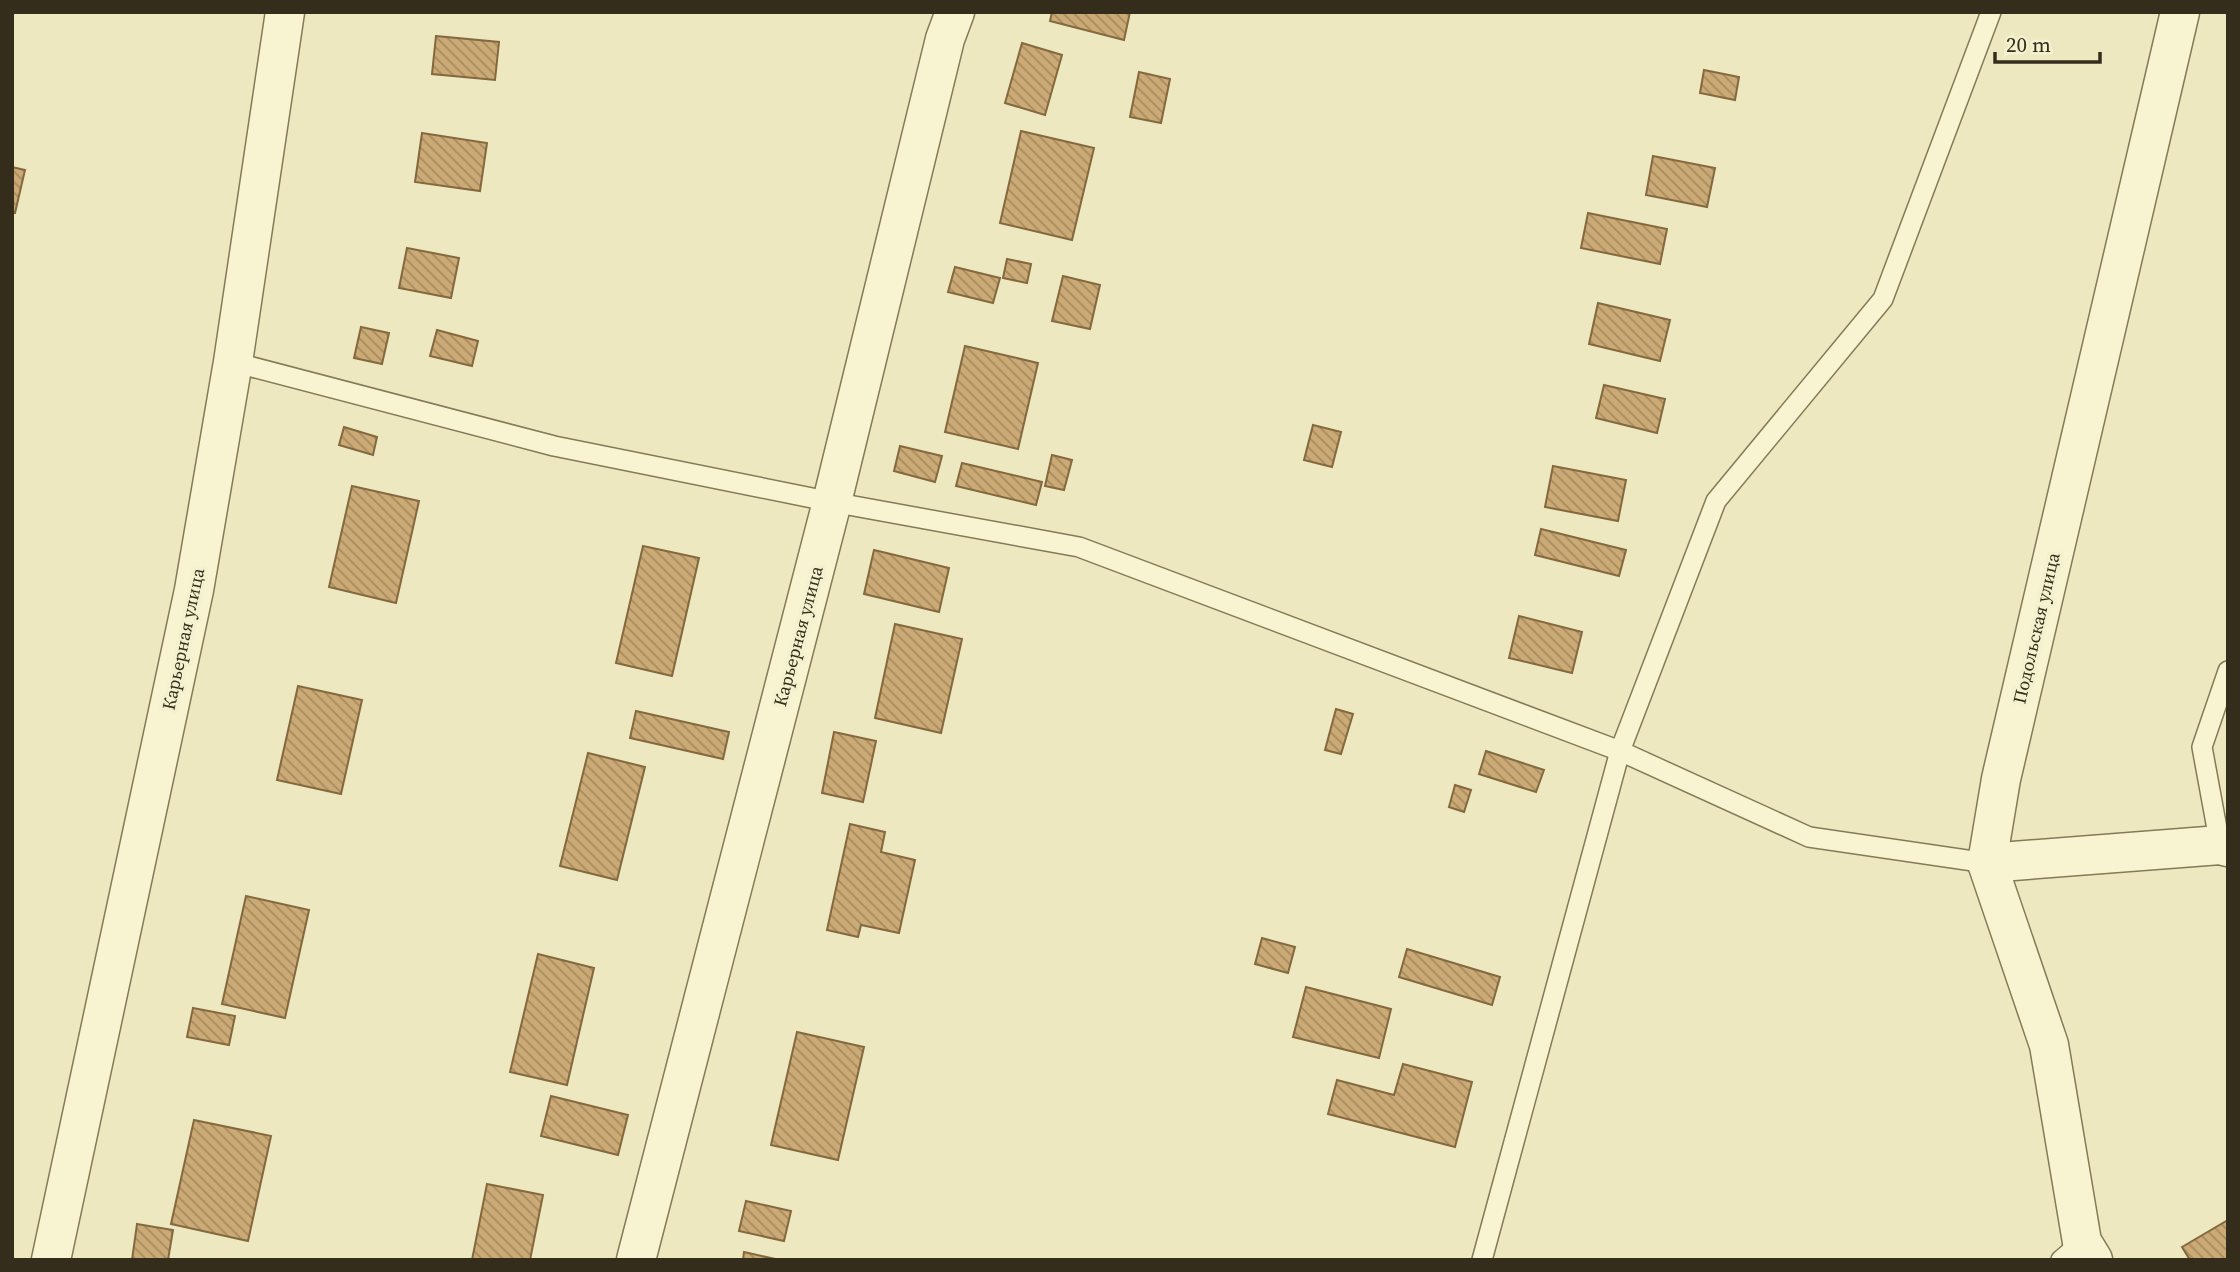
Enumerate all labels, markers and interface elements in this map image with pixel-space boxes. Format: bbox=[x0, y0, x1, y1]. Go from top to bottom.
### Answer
scale bar bbox=[1995, 21, 2100, 65]
text: 20 m bbox=[2006, 30, 2051, 59]
street label: Подольская улица bbox=[2006, 549, 2066, 706]
street label: Карьерная улица bbox=[767, 562, 829, 709]
street label: Карьерная улица bbox=[156, 565, 210, 712]

